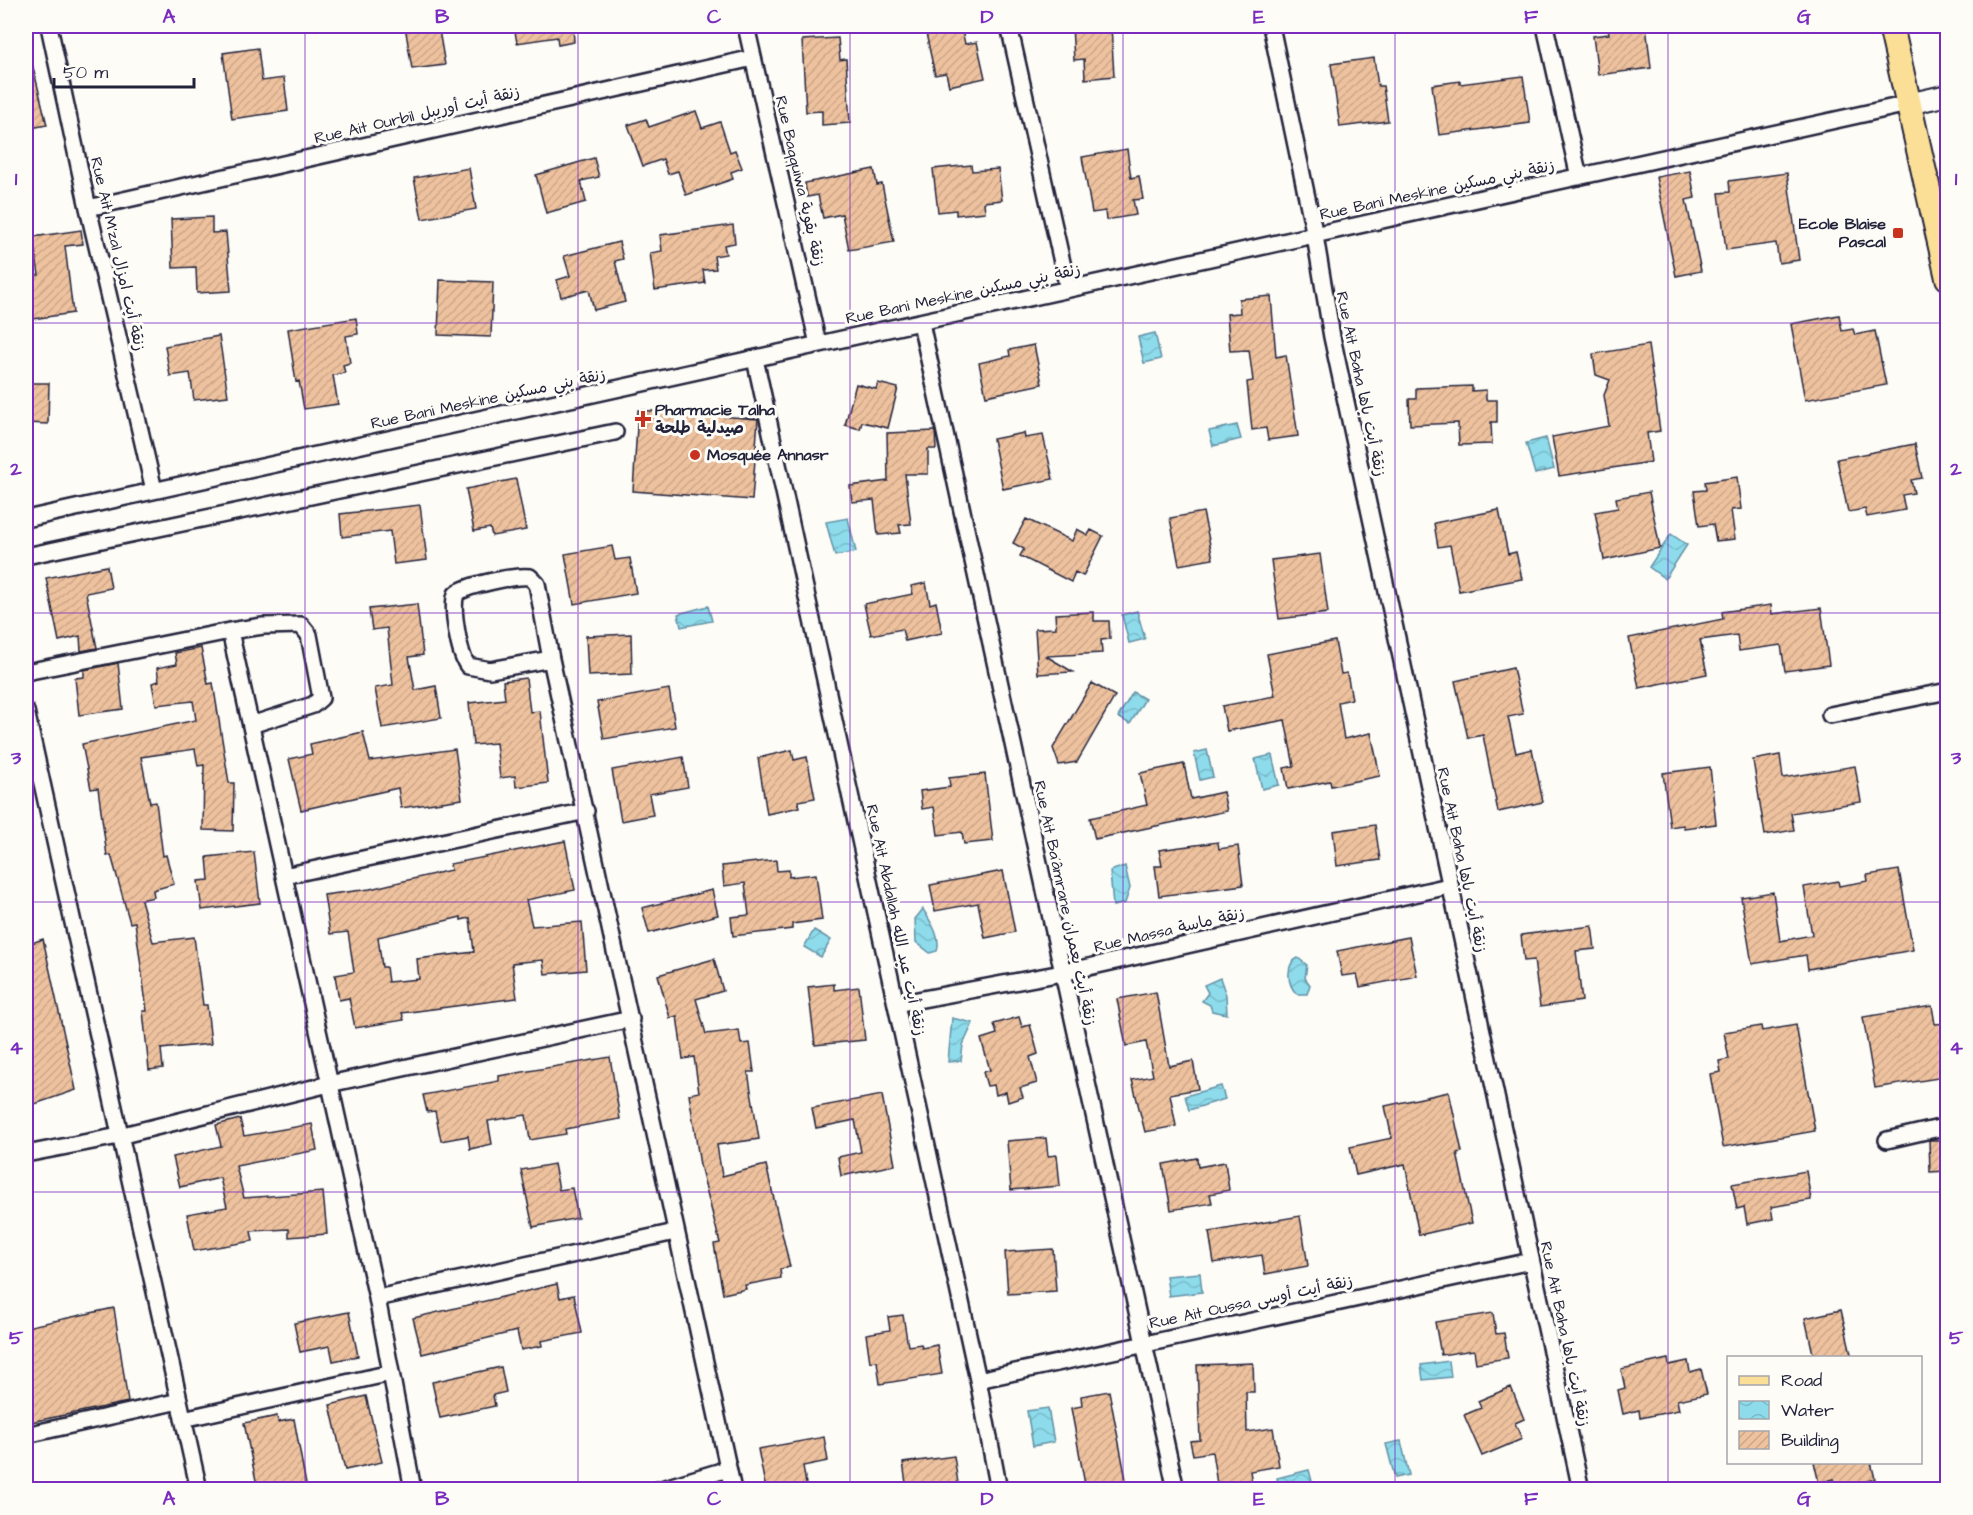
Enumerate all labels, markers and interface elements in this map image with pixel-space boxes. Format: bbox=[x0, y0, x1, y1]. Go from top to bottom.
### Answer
text: A bbox=[163, 3, 176, 31]
text: B bbox=[435, 3, 450, 31]
text: C bbox=[707, 3, 722, 31]
text: D bbox=[981, 3, 994, 31]
text: E bbox=[1253, 3, 1265, 31]
text: F bbox=[1524, 3, 1539, 31]
text: G bbox=[1797, 3, 1811, 31]
scale bar bbox=[54, 51, 194, 89]
text: 50 m bbox=[63, 60, 108, 85]
street label: Rue Ait Ourbil زنقة أيت أوريبل bbox=[312, 81, 522, 149]
street label: Rue Baqquiwa زنقة بقوية bbox=[770, 94, 830, 268]
street label: Rue Bani Meskine زنقة بني مسكين bbox=[1318, 154, 1557, 229]
street label: Rue Ait M'zal زنقة أيت امزال bbox=[85, 155, 151, 353]
text: 1 bbox=[15, 165, 18, 193]
text: 1 bbox=[1955, 165, 1958, 193]
place label: Ecole Blaise Pascal bbox=[1799, 213, 1886, 253]
marker: Ecole Blaise Pascal bbox=[1891, 226, 1905, 240]
street label: Rue Bani Meskine زنقة بني مسكين bbox=[844, 258, 1083, 333]
street label: Rue Ait Baha زنقة أيت باها bbox=[1331, 289, 1391, 479]
street label: Rue Bani Meskine زنقة بني مسكين bbox=[369, 363, 608, 438]
place label: Pharmacie Talha صيدلية طلحة bbox=[655, 399, 776, 439]
marker: Pharmacie Talha صيدلية طلحة bbox=[636, 412, 650, 426]
place label: Mosquée Annasr bbox=[707, 444, 829, 466]
marker: Mosquée Annasr bbox=[688, 448, 702, 462]
text: 2 bbox=[9, 455, 22, 483]
text: 2 bbox=[1949, 455, 1962, 483]
text: 3 bbox=[10, 744, 22, 772]
text: 3 bbox=[1950, 744, 1962, 772]
street label: Rue Ait Baha زنقة أيت باها bbox=[1432, 765, 1492, 955]
street label: Rue Ait Ba´âmrane زنقة أيت بعمران bbox=[1028, 779, 1102, 1027]
street label: Rue Ait Abdallah زنقة أيت عبد الله bbox=[861, 802, 931, 1038]
street label: Rue Massa زنقة ماسة bbox=[1092, 902, 1246, 958]
text: 4 bbox=[9, 1034, 23, 1062]
text: 4 bbox=[1949, 1034, 1963, 1062]
street label: Rue Ait Baha زنقة أيت باها bbox=[1535, 1239, 1595, 1429]
street label: Rue Ait Oussa زنقة أيت أوسى bbox=[1147, 1270, 1355, 1334]
text: 5 bbox=[9, 1324, 24, 1352]
text: 5 bbox=[1949, 1324, 1964, 1352]
legend bbox=[1727, 1356, 1922, 1464]
text: Road bbox=[1781, 1368, 1822, 1393]
text: Water bbox=[1781, 1398, 1834, 1423]
text: Building bbox=[1781, 1428, 1839, 1454]
text: A bbox=[163, 1485, 176, 1513]
text: B bbox=[435, 1485, 450, 1513]
text: C bbox=[707, 1485, 722, 1513]
text: D bbox=[981, 1485, 994, 1513]
text: E bbox=[1253, 1485, 1265, 1513]
text: F bbox=[1524, 1485, 1539, 1513]
text: G bbox=[1797, 1485, 1811, 1513]

